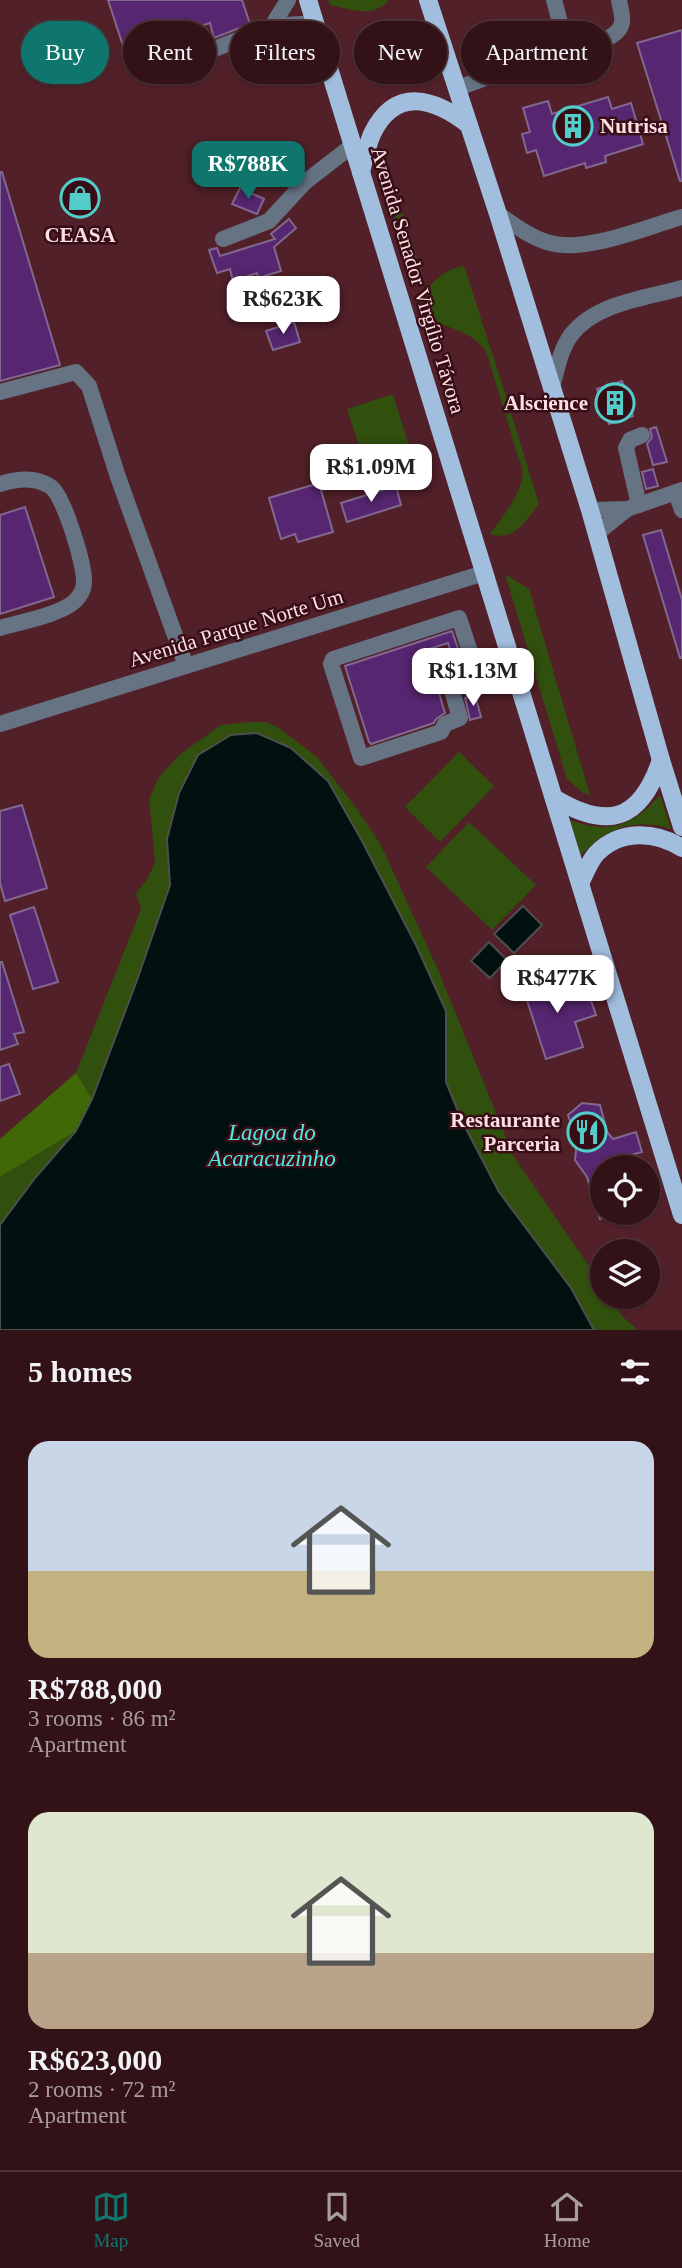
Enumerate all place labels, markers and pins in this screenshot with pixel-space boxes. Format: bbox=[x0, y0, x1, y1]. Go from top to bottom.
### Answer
building icon: Nutrisa bbox=[552, 105, 594, 147]
place label: Nutrisa bbox=[600, 114, 668, 138]
pin: R$788K bbox=[191, 142, 305, 201]
shop icon: CEASA bbox=[59, 177, 101, 219]
place label: CEASA bbox=[44, 223, 116, 247]
pin: R$623K bbox=[226, 276, 340, 336]
building icon: Alscience bbox=[594, 382, 636, 424]
place label: Alscience bbox=[504, 391, 588, 415]
pin: R$1.09M bbox=[306, 444, 436, 504]
pin: R$1.13M bbox=[408, 648, 538, 708]
pin: R$477K bbox=[500, 956, 614, 1015]
place label: Restaurante Parceria bbox=[450, 1108, 560, 1156]
restaurant icon: Restaurante Parceria bbox=[566, 1111, 608, 1153]

